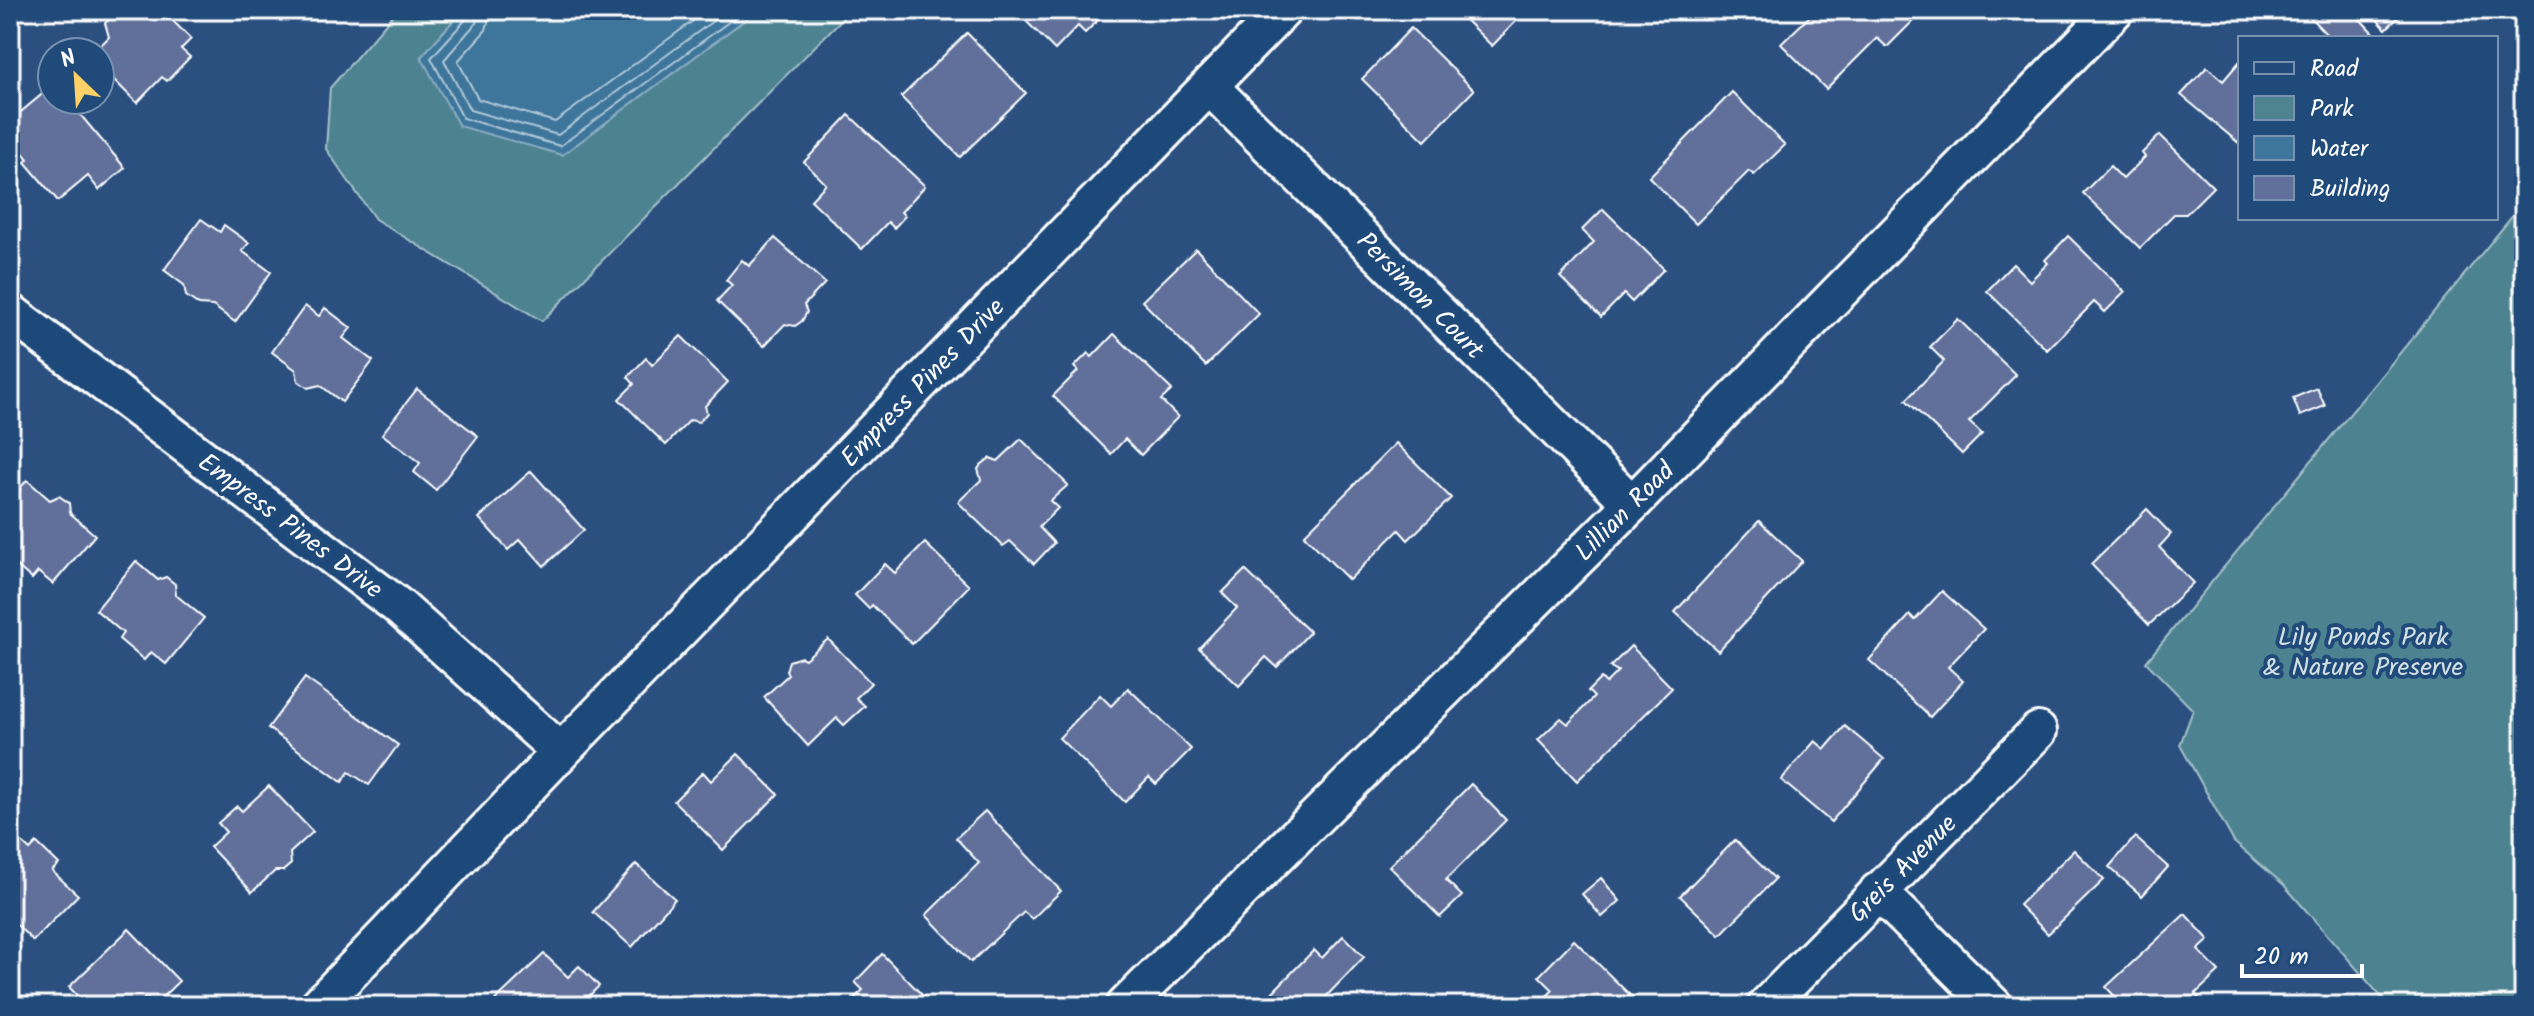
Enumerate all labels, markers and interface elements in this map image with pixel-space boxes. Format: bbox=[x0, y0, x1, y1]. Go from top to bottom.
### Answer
north arrow bbox=[36, 36, 116, 116]
legend bbox=[2238, 36, 2498, 220]
text: N bbox=[55, 41, 82, 79]
text: Road bbox=[2310, 50, 2359, 89]
text: Park bbox=[2310, 90, 2354, 129]
text: Water bbox=[2310, 130, 2370, 169]
text: Building bbox=[2310, 170, 2390, 209]
street label: Persimon Court bbox=[1346, 223, 1494, 371]
street label: Empress Pines Drive bbox=[831, 288, 1016, 478]
street label: Empress Pines Drive bbox=[188, 443, 392, 611]
street label: Lillian Road bbox=[1565, 452, 1686, 572]
park label: Lily Ponds Park & Nature Preserve bbox=[2263, 617, 2463, 689]
street label: Greis Avenue bbox=[1839, 805, 1968, 934]
scale bar bbox=[2242, 928, 2362, 978]
text: 20 m bbox=[2254, 938, 2309, 977]

